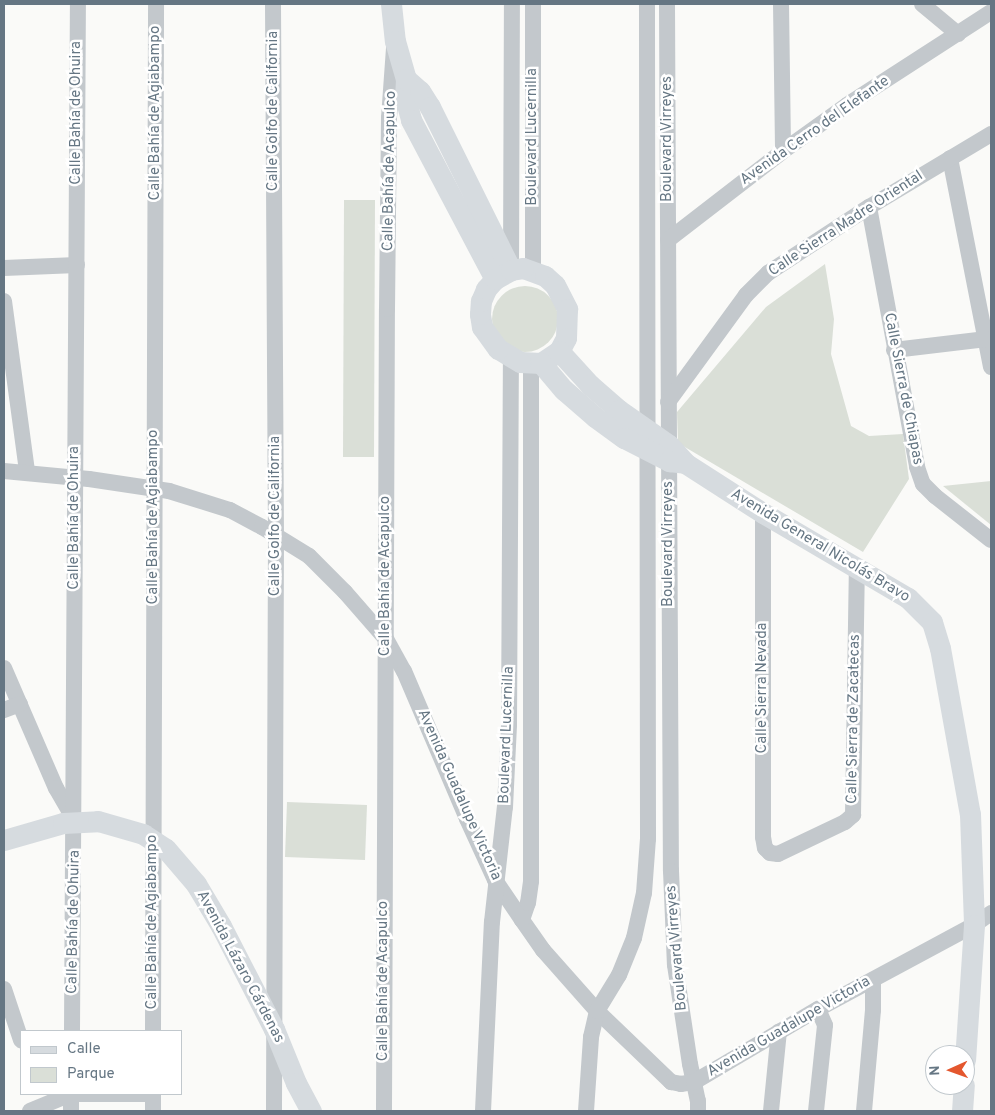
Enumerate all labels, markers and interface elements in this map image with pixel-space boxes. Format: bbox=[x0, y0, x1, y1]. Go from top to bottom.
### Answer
street label: Calle Bahía de Agiabampo bbox=[147, 25, 165, 201]
street label: Calle Golfo de California bbox=[265, 31, 283, 191]
street label: Calle Bahía de Ohuira bbox=[68, 41, 86, 185]
street label: Boulevard Lucernilla bbox=[524, 68, 542, 206]
street label: Avenida Cerro del Elefante bbox=[737, 73, 893, 189]
street label: Boulevard Virreyes bbox=[659, 76, 677, 202]
street label: Calle Bahía de Acapulco bbox=[380, 90, 400, 252]
street label: Calle Sierra Madre Oriental bbox=[765, 167, 927, 281]
street label: Calle Sierra de Chiapas bbox=[879, 311, 927, 467]
street label: Calle Bahía de Agiabampo bbox=[145, 429, 163, 605]
street label: Calle Golfo de California bbox=[267, 436, 285, 596]
street label: Calle Bahía de Ohuira bbox=[66, 446, 84, 590]
street label: Boulevard Virreyes bbox=[660, 481, 678, 607]
street label: Avenida General Nicolás Bravo bbox=[727, 485, 913, 607]
street label: Calle Bahía de Acapulco bbox=[377, 496, 395, 656]
street label: Calle Sierra Nevada bbox=[754, 622, 772, 754]
street label: Calle Sierra de Zacatecas bbox=[844, 634, 864, 804]
street label: Boulevard Lucernilla bbox=[496, 666, 518, 804]
street label: Avenida Guadalupe Victoria bbox=[413, 707, 505, 883]
street label: Calle Bahía de Agiabampo bbox=[144, 834, 162, 1010]
street label: Calle Bahía de Ohuira bbox=[64, 850, 84, 994]
street label: Boulevard Virreyes bbox=[663, 884, 691, 1012]
street label: Avenida Lázaro Cárdenas bbox=[192, 888, 288, 1046]
street label: Calle Bahía de Acapulco bbox=[375, 901, 393, 1061]
street label: Avenida Guadalupe Victoria bbox=[704, 973, 874, 1081]
legend bbox=[20, 1030, 182, 1095]
text: Calle bbox=[67, 1040, 101, 1059]
north arrow bbox=[925, 1045, 975, 1095]
text: Parque bbox=[67, 1065, 115, 1084]
text: N bbox=[927, 1065, 944, 1076]

